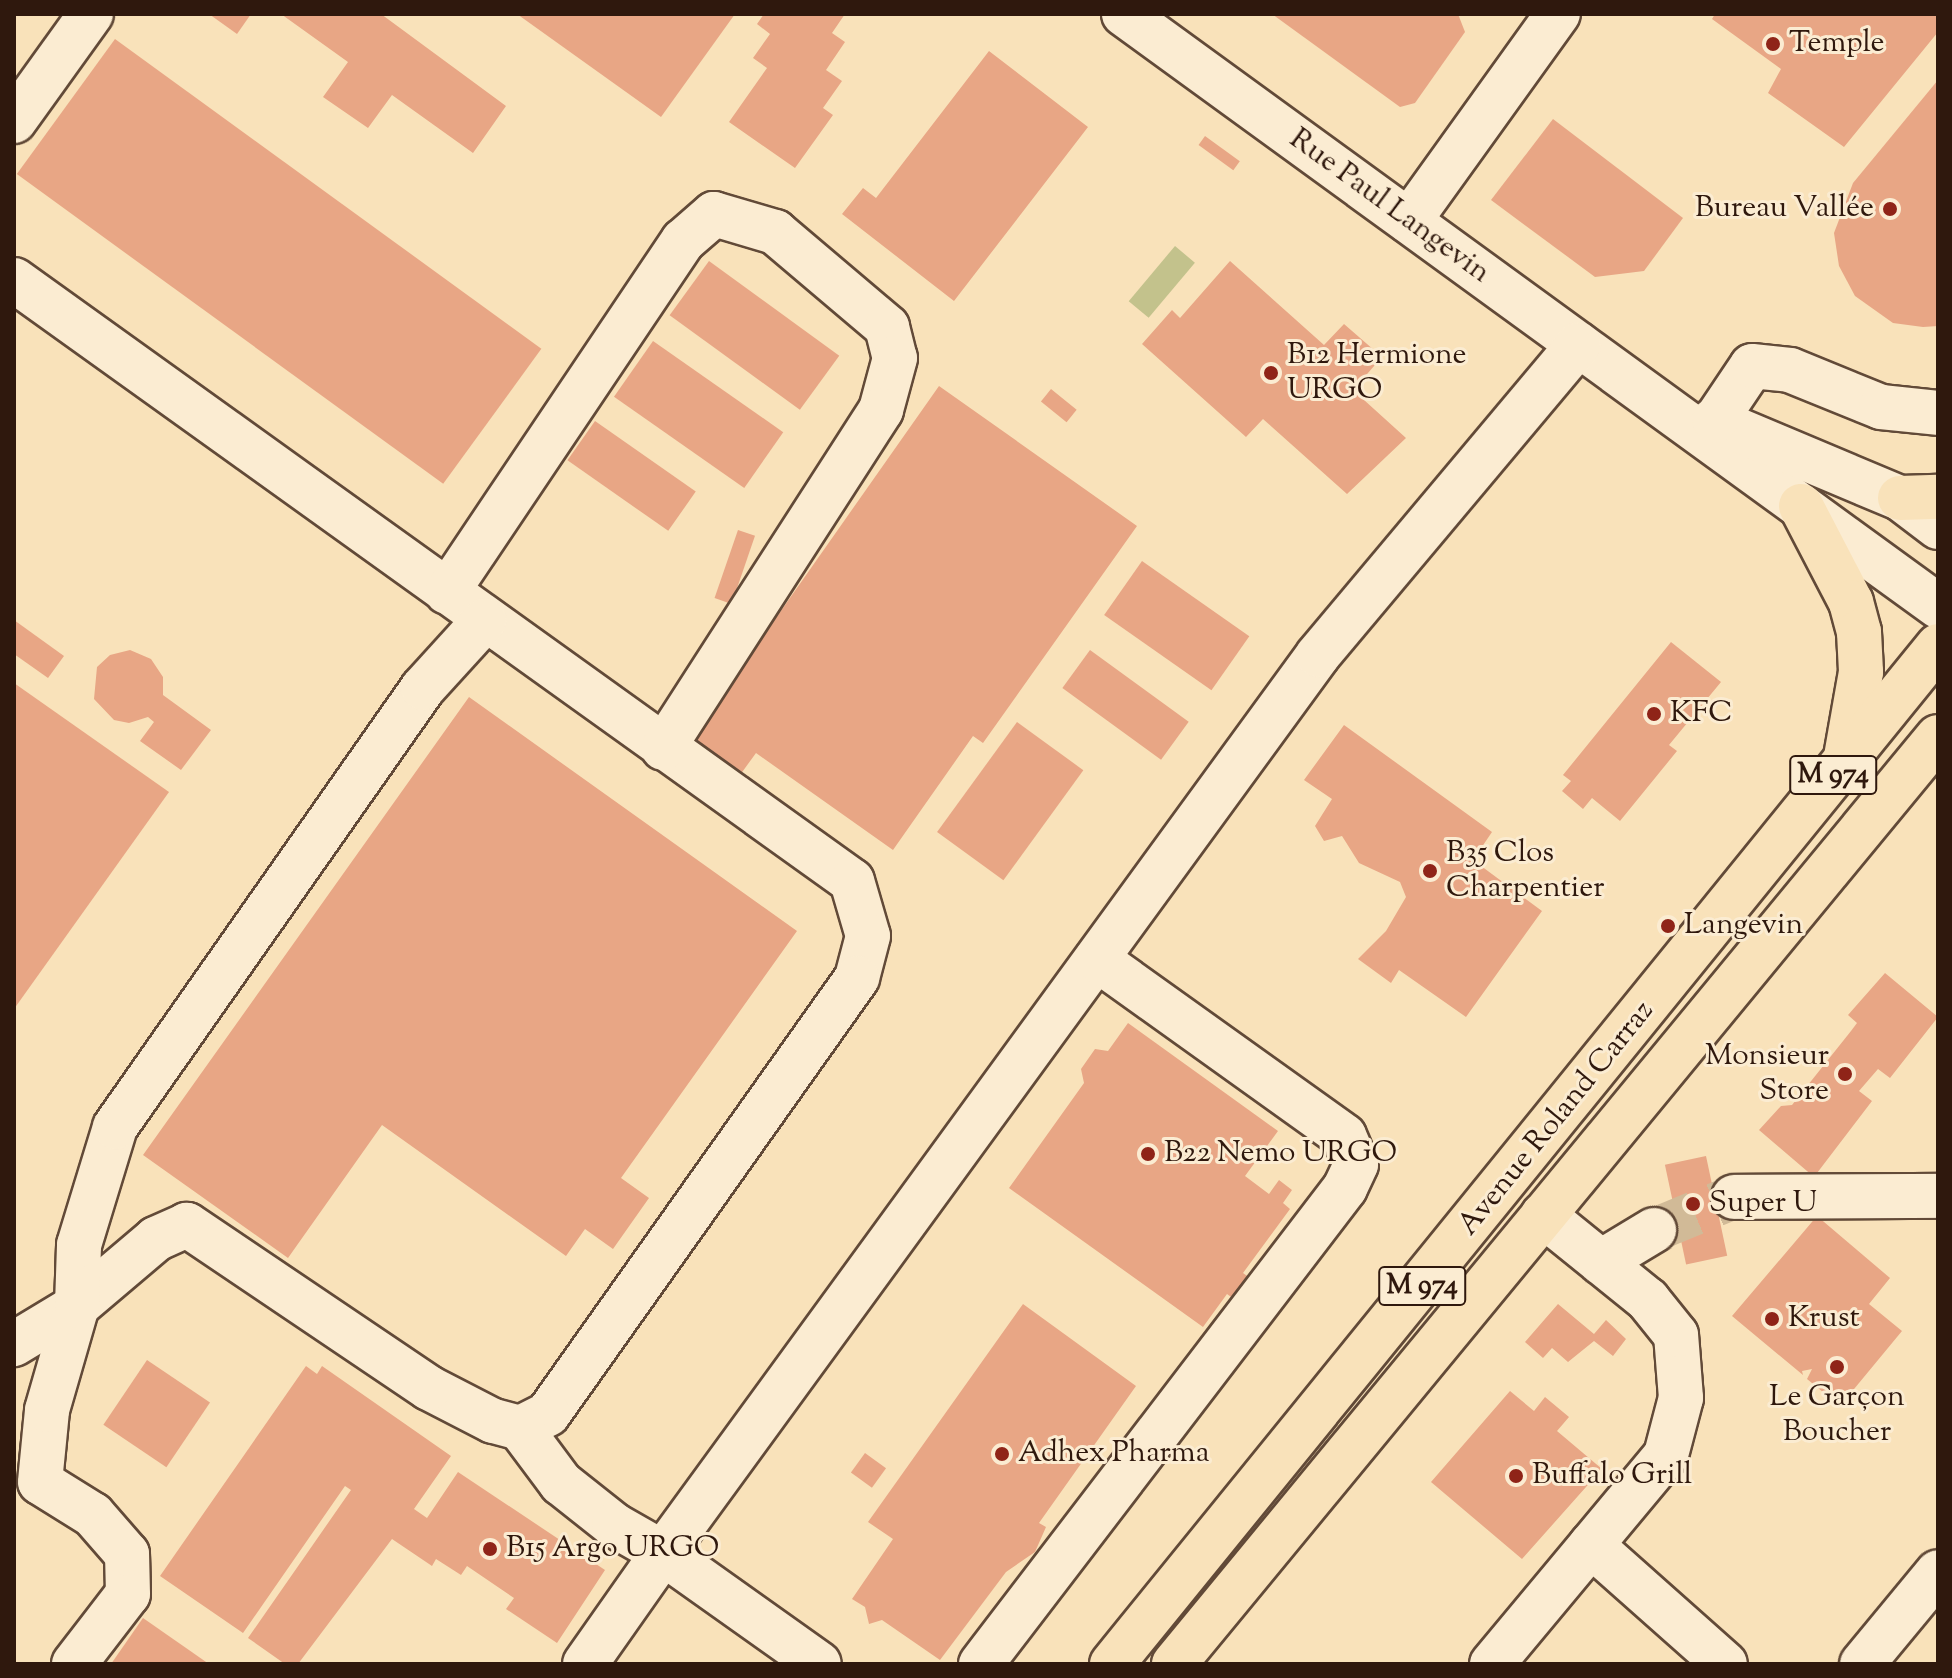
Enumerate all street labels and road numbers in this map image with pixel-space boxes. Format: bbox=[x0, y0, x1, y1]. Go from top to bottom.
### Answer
street label: Rue Paul Langevin bbox=[1282, 122, 1496, 292]
road number: M 974 bbox=[1789, 751, 1877, 799]
street label: Avenue Roland Carraz bbox=[1451, 994, 1663, 1244]
road number: M 974 bbox=[1378, 1262, 1466, 1310]

